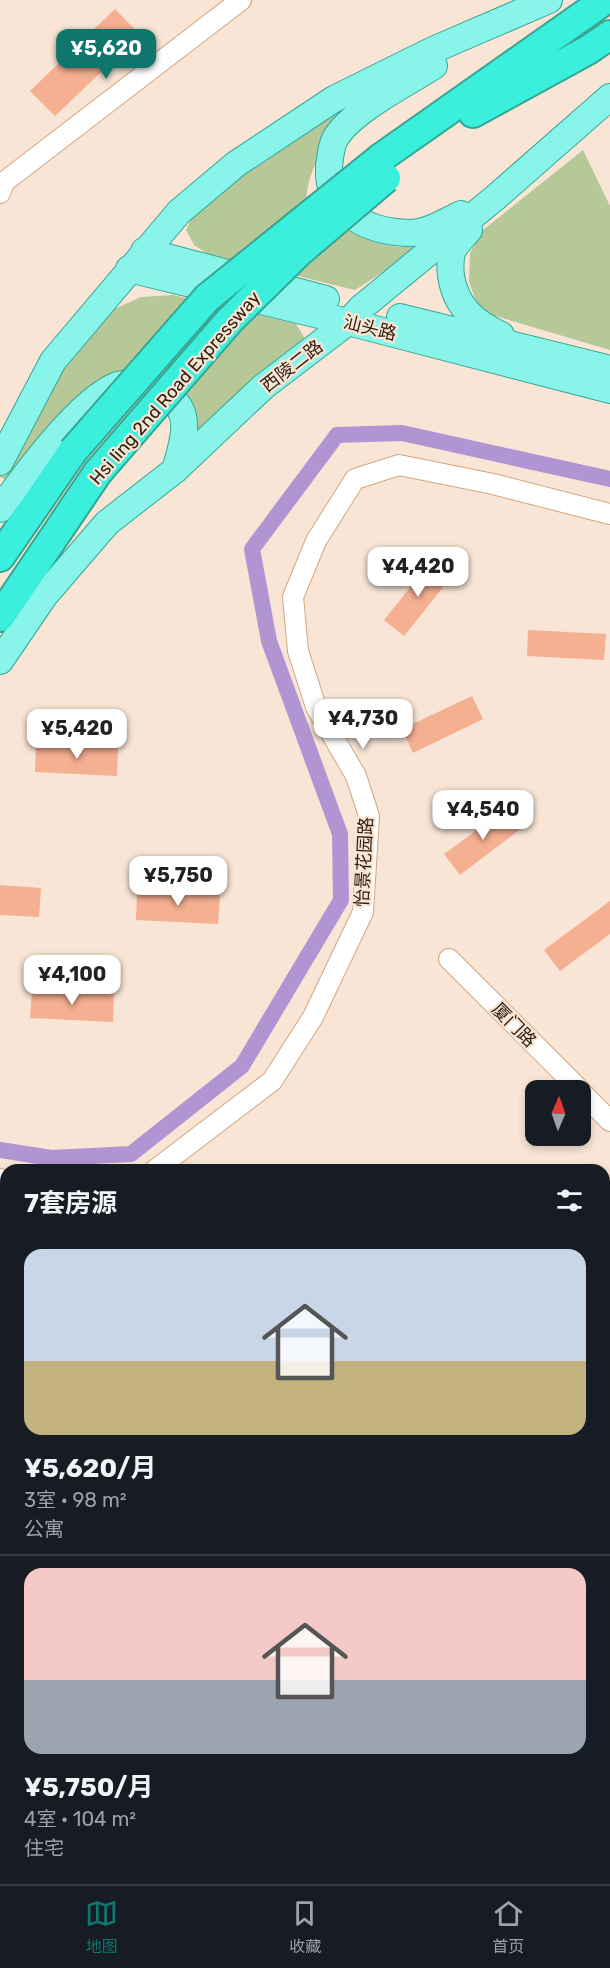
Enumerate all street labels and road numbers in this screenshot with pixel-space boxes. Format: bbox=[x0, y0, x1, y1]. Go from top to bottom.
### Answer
street label: Hsi ling 2nd Road Expressway bbox=[85, 287, 265, 489]
street label: 汕头路 bbox=[341, 311, 399, 345]
street label: 西陵二路 bbox=[257, 335, 327, 397]
street label: 怡景花园路 bbox=[351, 816, 377, 908]
street label: 厦门路 bbox=[487, 998, 541, 1052]

